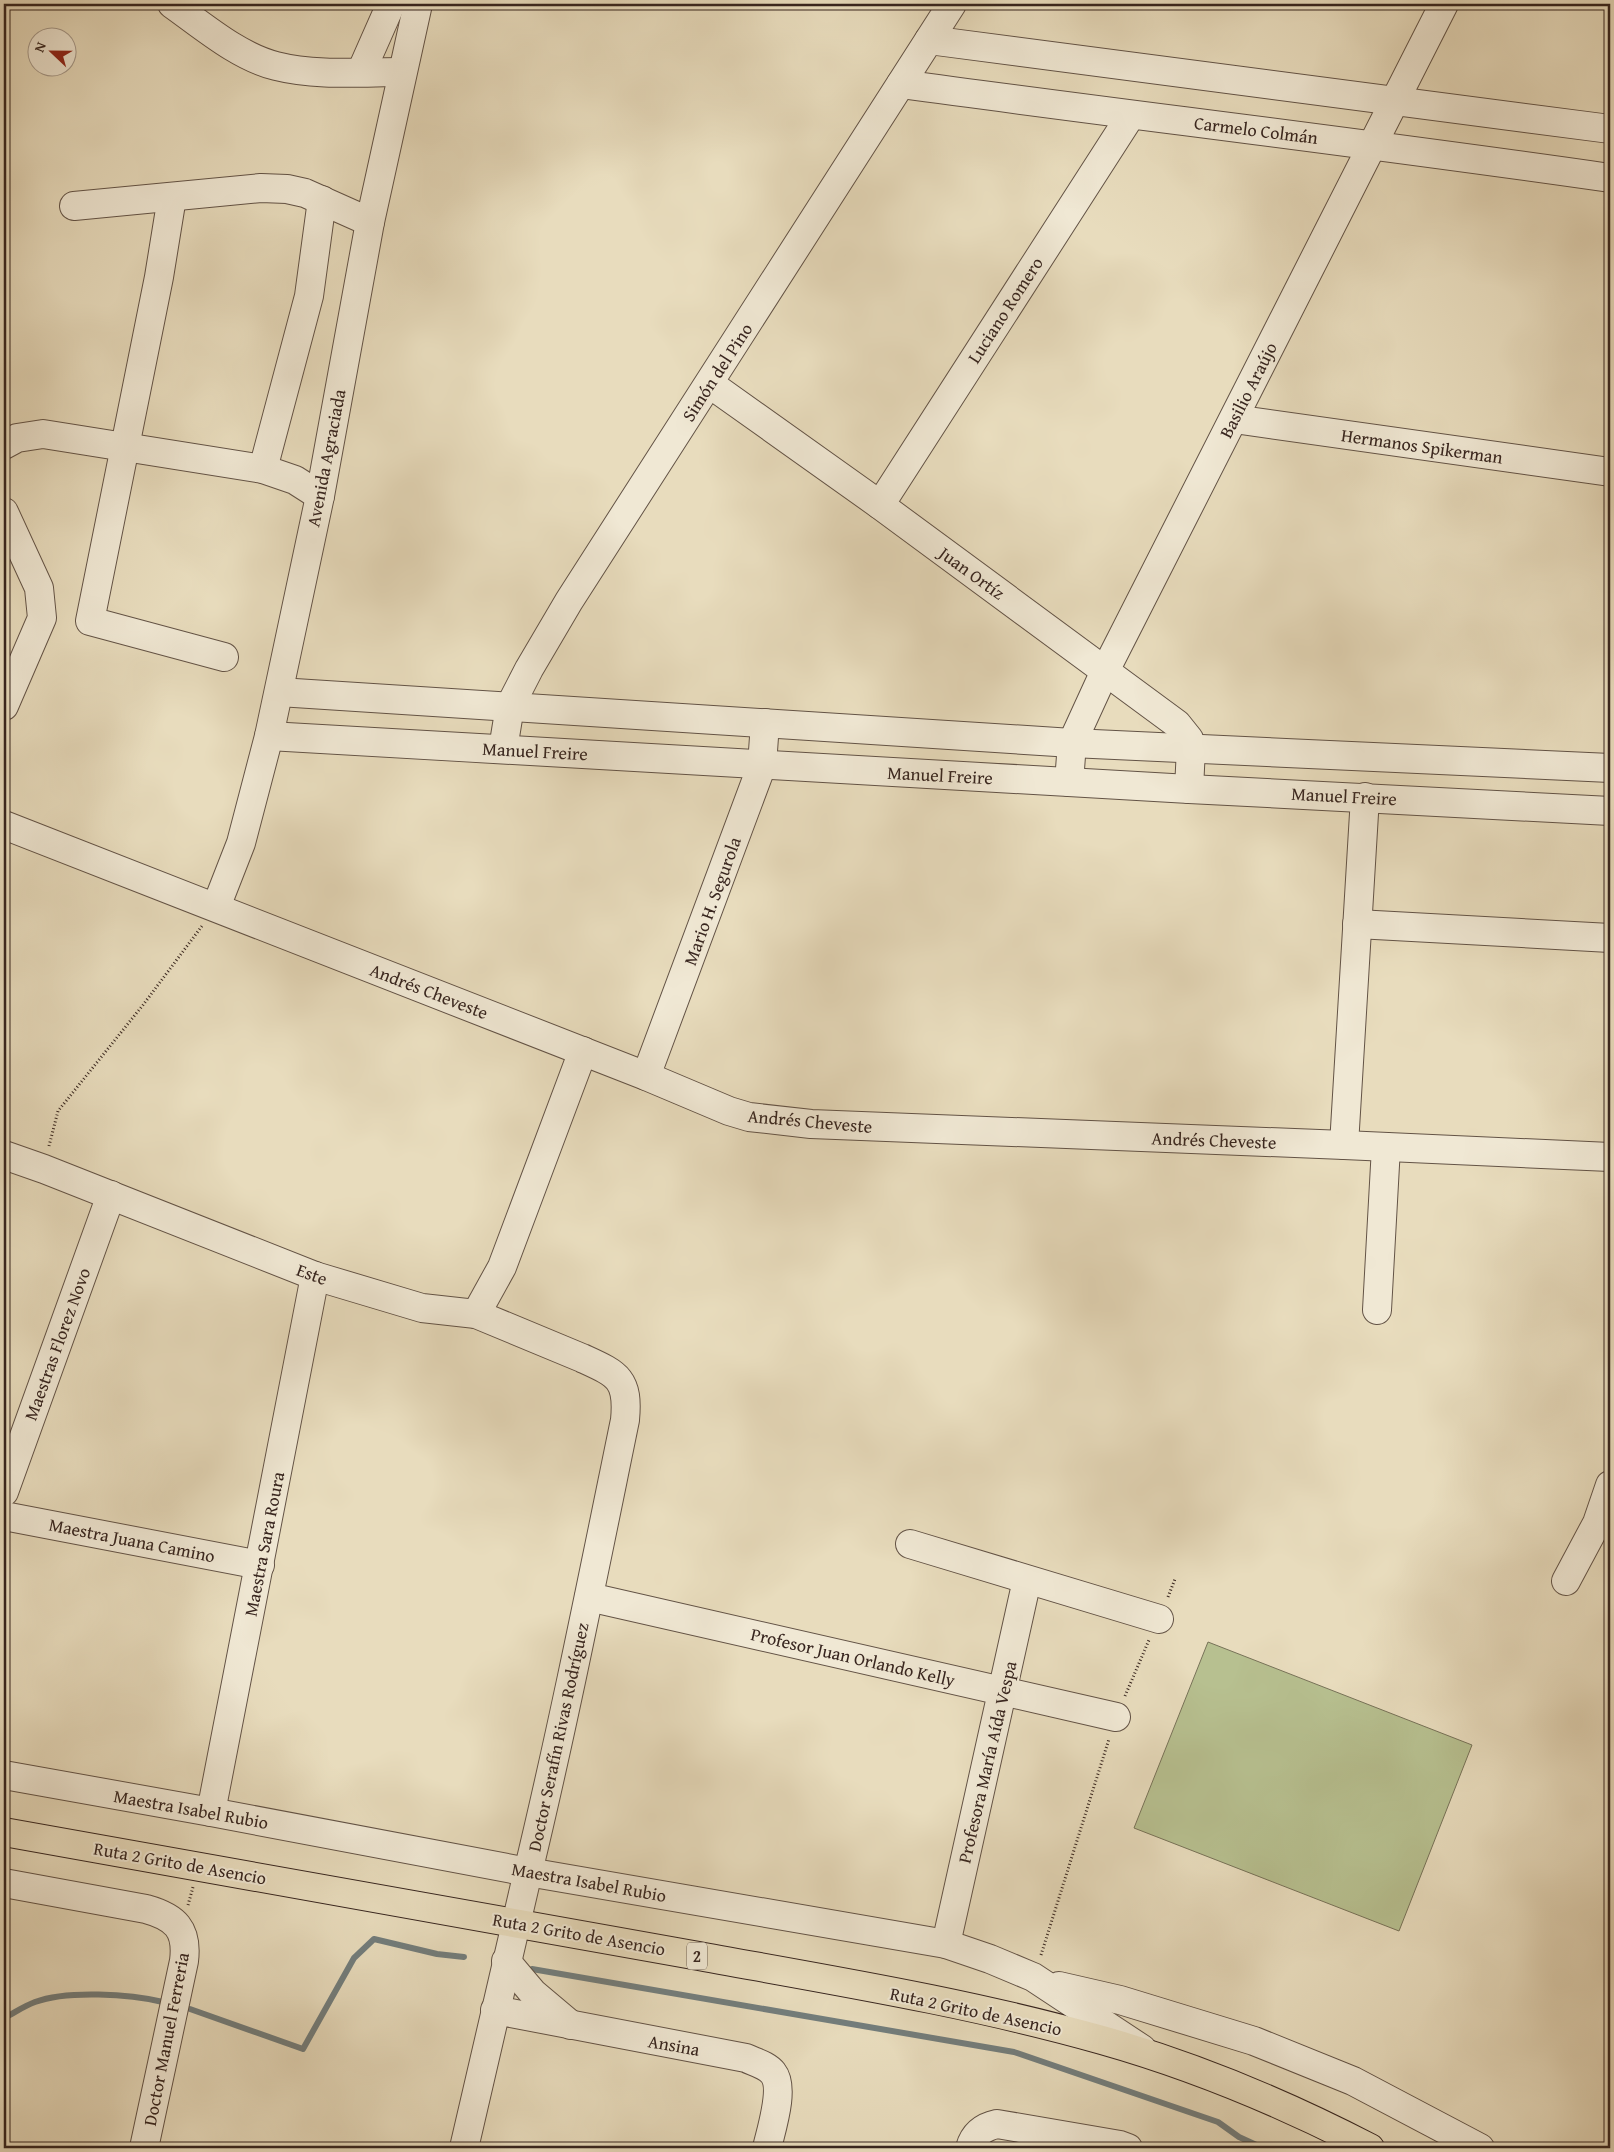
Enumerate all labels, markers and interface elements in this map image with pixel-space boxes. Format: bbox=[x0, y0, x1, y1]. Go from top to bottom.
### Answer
north arrow bbox=[28, 28, 78, 78]
text: N bbox=[29, 38, 51, 55]
street label: Carmelo Colmán bbox=[1193, 109, 1319, 151]
street label: Luciano Romero bbox=[960, 251, 1050, 369]
street label: Simón del Pino bbox=[675, 317, 759, 427]
street label: Basilio Araújo bbox=[1212, 337, 1284, 443]
street label: Avenida Agraciada bbox=[299, 386, 353, 529]
street label: Hermanos Spikerman bbox=[1339, 421, 1505, 471]
street label: Juan Ortíz bbox=[932, 539, 1011, 606]
street label: Manuel Freire bbox=[482, 735, 588, 767]
street label: Manuel Freire bbox=[887, 759, 993, 791]
street label: Manuel Freire bbox=[1291, 780, 1397, 812]
street label: Mario H. Segurola bbox=[676, 833, 748, 969]
street label: Andrés Cheveste bbox=[366, 956, 492, 1026]
street label: Andrés Cheveste bbox=[747, 1102, 873, 1140]
street label: Andrés Cheveste bbox=[1151, 1124, 1277, 1156]
street label: Este bbox=[293, 1256, 331, 1292]
street label: Maestras Florez Novo bbox=[17, 1264, 97, 1424]
street label: Maestra Sara Roura bbox=[237, 1469, 291, 1619]
street label: Maestra Juana Camino bbox=[47, 1511, 217, 1569]
street label: Doctor Serafín Rivas Rodríguez bbox=[521, 1620, 595, 1854]
street label: Profesor Juan Orlando Kelly bbox=[748, 1620, 958, 1694]
street label: Profesora María Aída Vespa bbox=[951, 1658, 1024, 1866]
street label: Maestra Isabel Rubio bbox=[112, 1782, 270, 1836]
street label: Ruta 2 Grito de Asencio bbox=[91, 1835, 269, 1891]
street label: Maestra Isabel Rubio bbox=[510, 1855, 668, 1909]
street label: Ruta 2 Grito de Asencio bbox=[490, 1906, 668, 1962]
road number: 2 bbox=[687, 1942, 707, 1970]
street label: Doctor Manuel Ferreria bbox=[136, 1950, 196, 2128]
street label: Ruta 2 Grito de Asencio bbox=[888, 1980, 1064, 2042]
street label: Ansina bbox=[646, 2027, 702, 2063]

